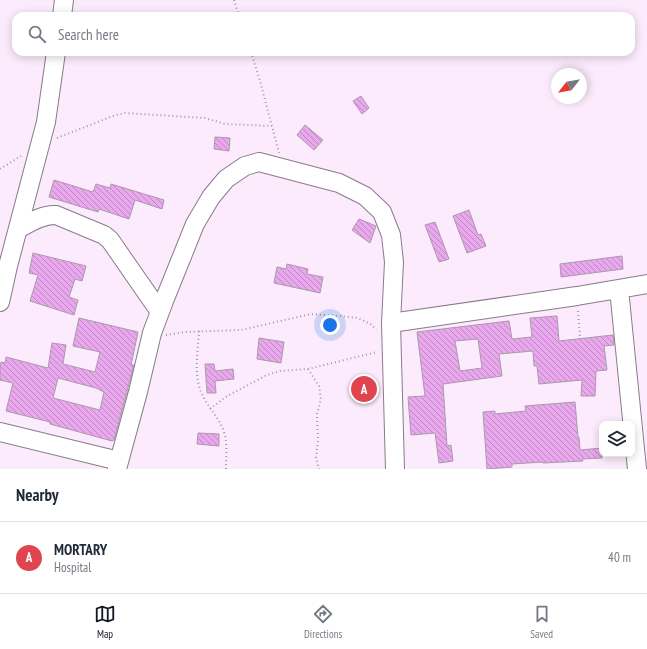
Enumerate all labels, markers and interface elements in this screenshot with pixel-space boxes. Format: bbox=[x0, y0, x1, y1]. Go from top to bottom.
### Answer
search box bbox=[12, 12, 635, 56]
icon: search bbox=[26, 23, 48, 45]
text: Search here bbox=[58, 25, 119, 44]
north arrow bbox=[551, 68, 587, 104]
your location bbox=[320, 315, 340, 335]
pin: A bbox=[351, 374, 377, 404]
map controls bbox=[599, 421, 635, 457]
button: layers bbox=[599, 421, 635, 457]
text: Nearby bbox=[16, 484, 59, 506]
text: MORTARY bbox=[54, 540, 107, 559]
text: A bbox=[26, 549, 32, 566]
text: 40 m bbox=[608, 549, 631, 566]
text: Hospital bbox=[54, 559, 91, 576]
tab: Map bbox=[94, 603, 116, 641]
tab: Directions bbox=[304, 603, 342, 641]
tab: Saved bbox=[530, 603, 553, 641]

